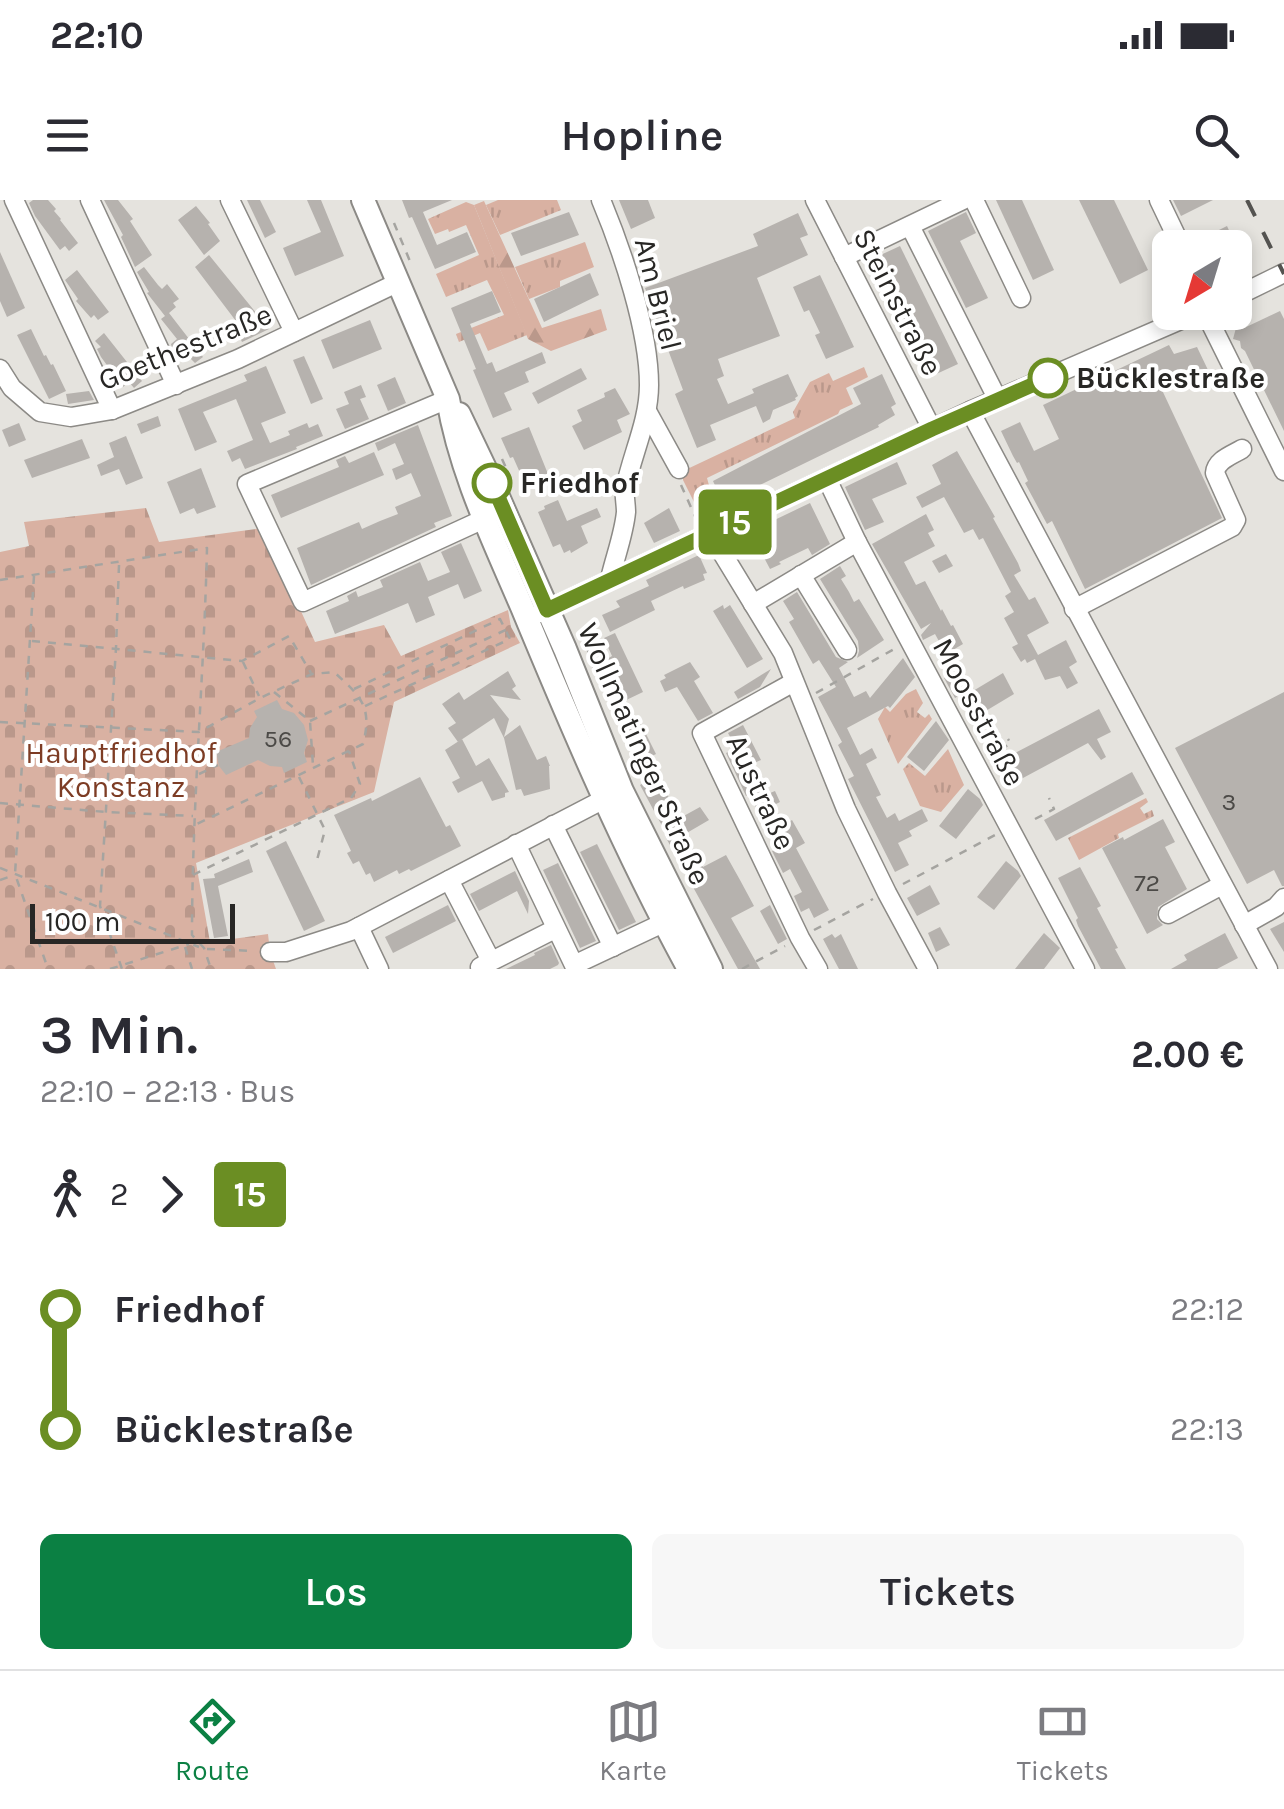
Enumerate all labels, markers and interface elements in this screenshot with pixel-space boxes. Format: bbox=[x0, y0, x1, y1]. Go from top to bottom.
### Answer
text: 22:10 bbox=[50, 13, 144, 58]
icon: menu bbox=[40, 108, 95, 163]
icon: search bbox=[1189, 108, 1244, 163]
text: Hopline bbox=[561, 109, 723, 161]
street label: Steinstraße bbox=[846, 223, 950, 381]
north arrow bbox=[1152, 230, 1252, 330]
map controls bbox=[1152, 230, 1252, 330]
street label: Am Briel bbox=[627, 234, 689, 354]
street label: Goethestraße bbox=[93, 296, 277, 398]
marker: Bücklestraße bbox=[1029, 359, 1067, 397]
place label: Bücklestraße bbox=[1076, 360, 1265, 396]
marker: Friedhof bbox=[473, 464, 511, 502]
place label: Friedhof bbox=[520, 465, 640, 501]
line badge: 15 bbox=[690, 490, 780, 554]
text: 15 bbox=[719, 502, 751, 543]
street label: Wollmatinger Straße bbox=[570, 617, 718, 891]
street label: Moosstraße bbox=[925, 632, 1033, 792]
house number: 56 bbox=[264, 724, 292, 753]
street label: Austraße bbox=[719, 728, 803, 856]
park label: Hauptfriedhof Konstanz bbox=[25, 735, 218, 805]
house number: 3 bbox=[1222, 787, 1236, 816]
house number: 72 bbox=[1134, 868, 1160, 897]
scale bar bbox=[30, 899, 235, 944]
text: 100 m bbox=[45, 905, 120, 938]
text: 3 Min. bbox=[40, 1003, 198, 1067]
text: 2.00 € bbox=[1131, 1032, 1244, 1077]
text: 22:10 – 22:13 · Bus bbox=[40, 1073, 295, 1110]
icon: walk bbox=[40, 1167, 95, 1222]
icon: forward bbox=[144, 1167, 199, 1222]
text: 15 bbox=[234, 1174, 266, 1215]
text: 2 bbox=[110, 1176, 129, 1213]
text: Friedhof bbox=[114, 1287, 265, 1332]
text: 22:12 bbox=[1170, 1291, 1244, 1328]
text: Bücklestraße bbox=[114, 1407, 354, 1452]
text: 22:13 bbox=[1170, 1411, 1244, 1448]
button: Los bbox=[40, 1534, 632, 1649]
button: Tickets bbox=[652, 1534, 1244, 1649]
tab: Route bbox=[175, 1694, 249, 1787]
tab: Karte bbox=[599, 1694, 667, 1787]
tab: Tickets bbox=[1017, 1694, 1109, 1787]

